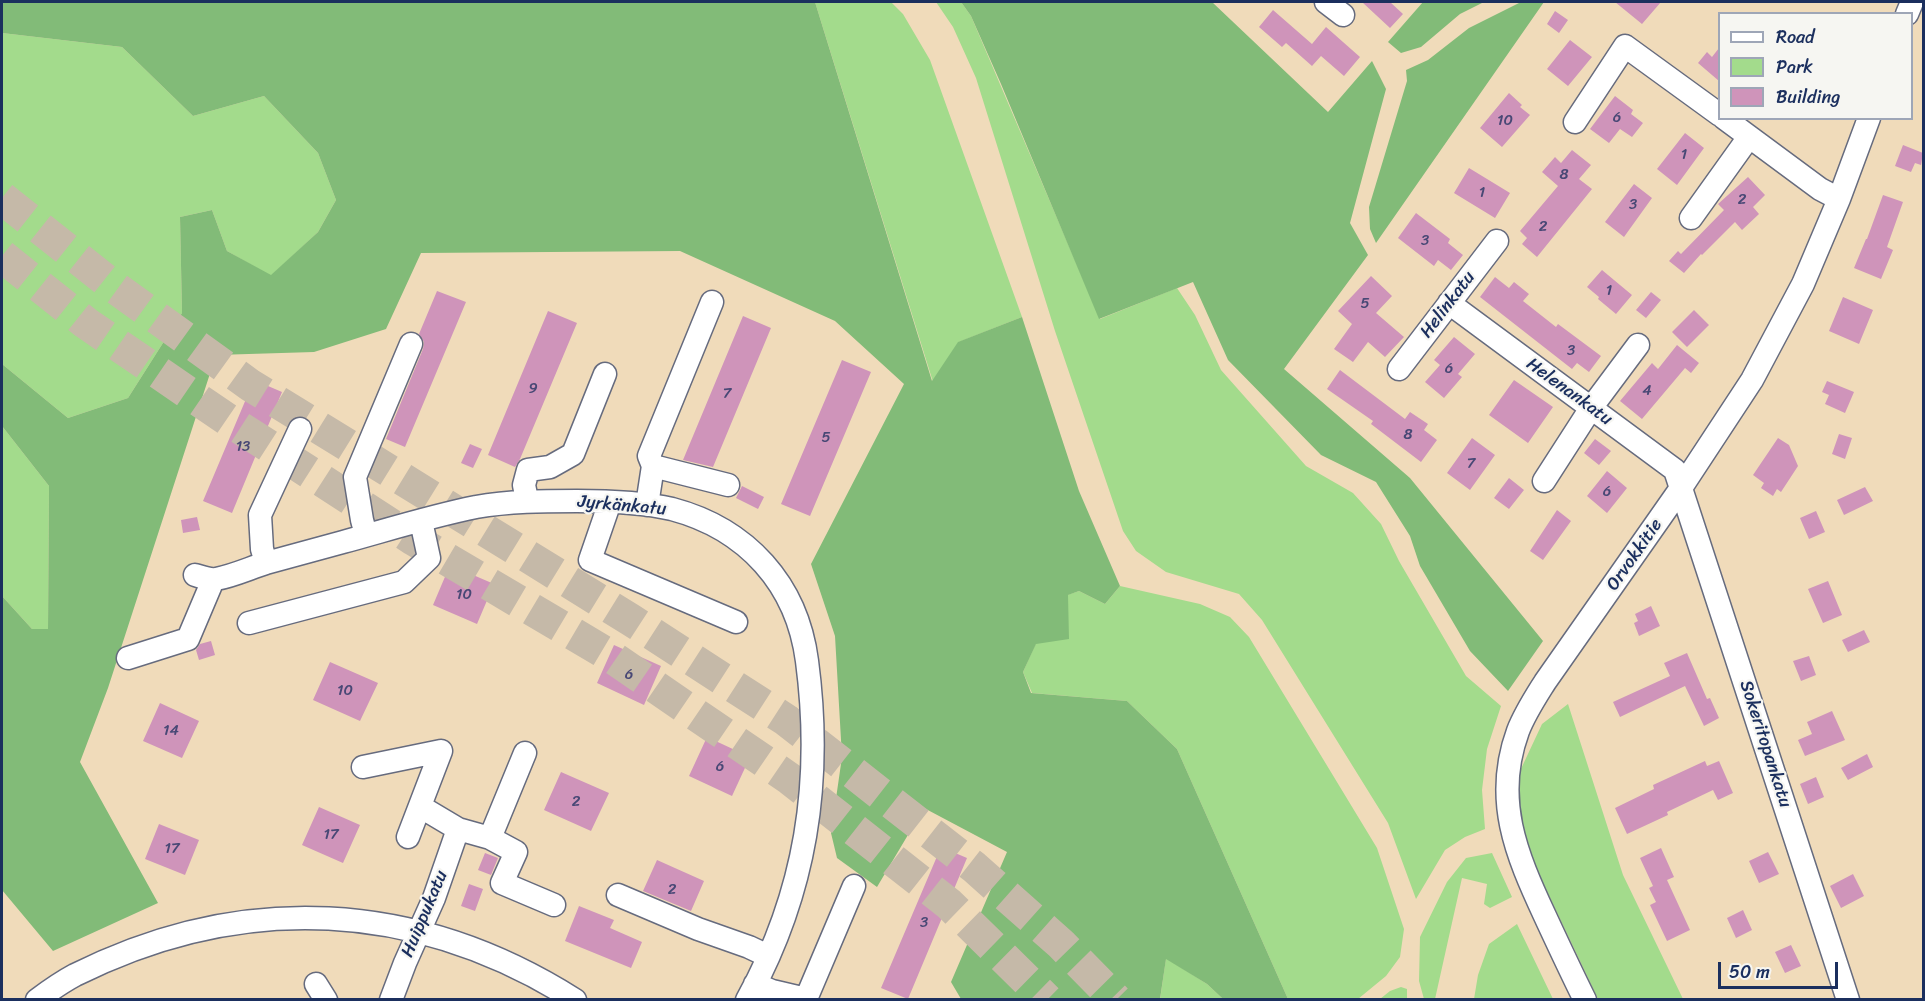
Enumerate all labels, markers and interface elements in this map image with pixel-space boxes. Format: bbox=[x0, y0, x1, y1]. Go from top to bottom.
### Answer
legend bbox=[1718, 12, 1913, 120]
text: Road bbox=[1776, 21, 1815, 53]
text: Park bbox=[1776, 51, 1813, 83]
text: Building bbox=[1776, 81, 1840, 113]
house number: 6 bbox=[1613, 109, 1621, 127]
house number: 10 bbox=[1497, 112, 1513, 130]
house number: 1 bbox=[1681, 146, 1687, 164]
house number: 8 bbox=[1559, 166, 1569, 184]
house number: 1 bbox=[1479, 184, 1485, 202]
house number: 2 bbox=[1738, 191, 1746, 209]
house number: 3 bbox=[1629, 196, 1637, 214]
house number: 2 bbox=[1539, 218, 1547, 236]
house number: 3 bbox=[1421, 232, 1429, 250]
street label: Helinkatu bbox=[1416, 267, 1480, 343]
house number: 1 bbox=[1606, 282, 1612, 300]
house number: 5 bbox=[1360, 295, 1370, 313]
house number: 3 bbox=[1567, 342, 1575, 360]
street label: Helenankatu bbox=[1522, 354, 1616, 430]
house number: 6 bbox=[1445, 360, 1453, 378]
house number: 9 bbox=[528, 380, 538, 398]
house number: 4 bbox=[1642, 382, 1652, 400]
house number: 7 bbox=[723, 385, 731, 403]
house number: 8 bbox=[1403, 426, 1413, 444]
house number: 5 bbox=[821, 429, 831, 447]
house number: 13 bbox=[236, 438, 250, 456]
house number: 7 bbox=[1467, 455, 1475, 473]
house number: 6 bbox=[1603, 483, 1611, 501]
street label: Jyrkänkatu bbox=[577, 491, 667, 521]
street label: Orvokkitie bbox=[1602, 515, 1668, 595]
house number: 10 bbox=[456, 586, 472, 604]
house number: 6 bbox=[625, 666, 633, 684]
street label: Sokeritopankatu bbox=[1734, 678, 1796, 810]
house number: 10 bbox=[337, 682, 353, 700]
house number: 14 bbox=[163, 722, 179, 740]
house number: 6 bbox=[716, 758, 724, 776]
house number: 2 bbox=[572, 793, 580, 811]
house number: 17 bbox=[324, 826, 338, 844]
house number: 17 bbox=[165, 840, 179, 858]
street label: Huippukatu bbox=[397, 867, 453, 961]
house number: 2 bbox=[668, 881, 676, 899]
house number: 3 bbox=[920, 914, 928, 932]
scale bar bbox=[1721, 950, 1841, 988]
text: 50 m bbox=[1729, 956, 1770, 988]

